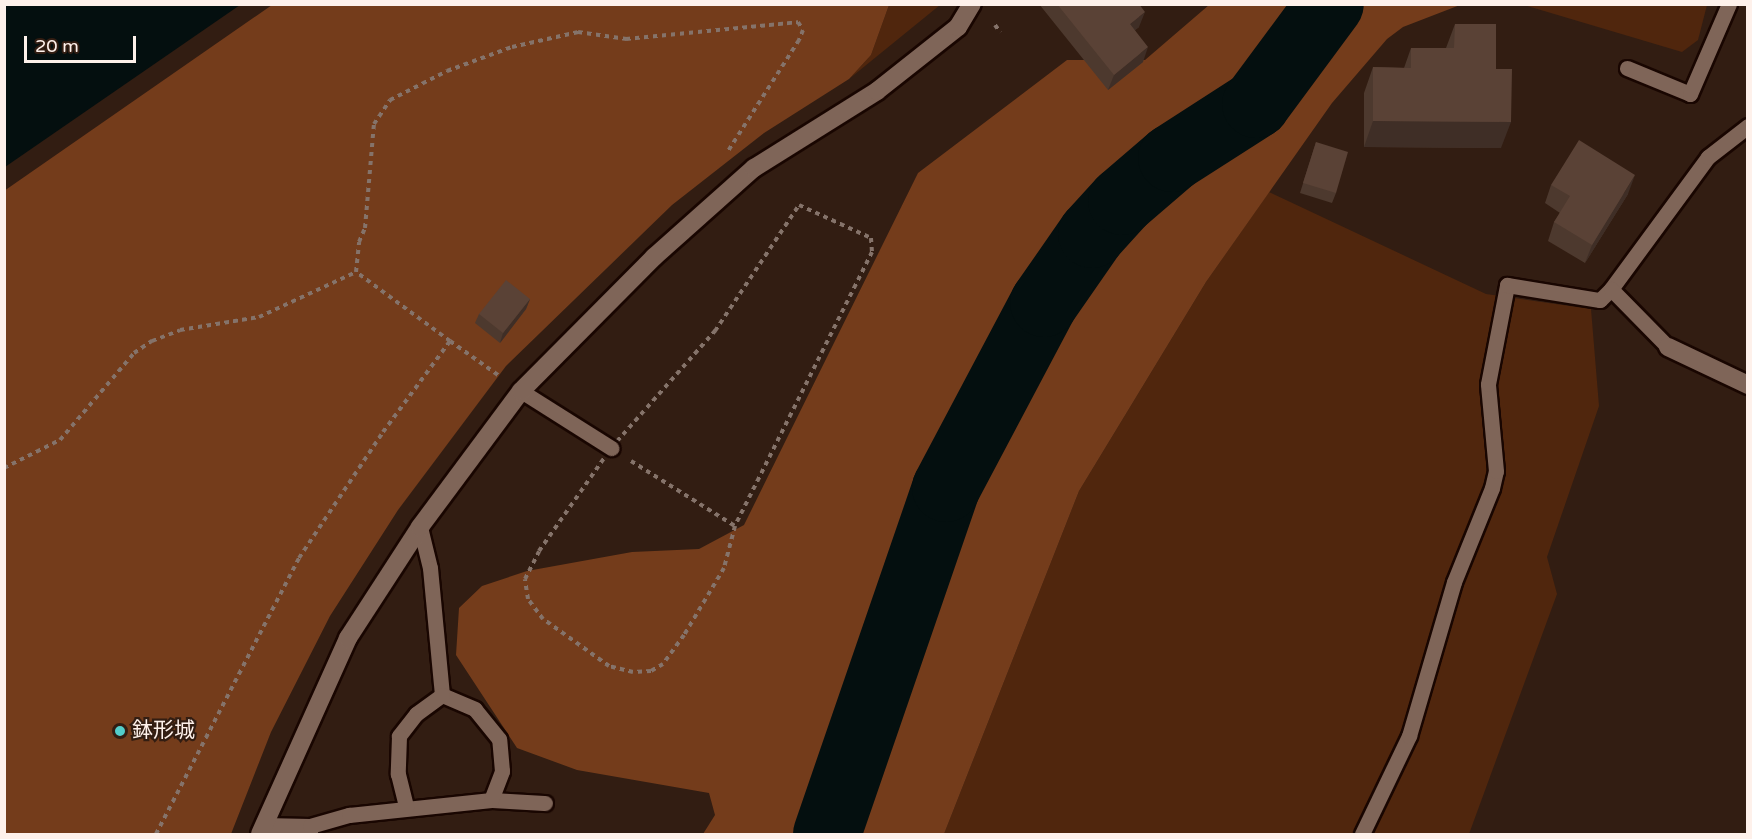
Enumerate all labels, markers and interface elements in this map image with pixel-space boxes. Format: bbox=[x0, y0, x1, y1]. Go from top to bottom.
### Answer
scale bar bbox=[27, 24, 140, 62]
text: 20 m bbox=[35, 35, 79, 57]
place label: 鉢形城 bbox=[132, 718, 195, 744]
marker: 鉢形城 bbox=[113, 724, 127, 738]

